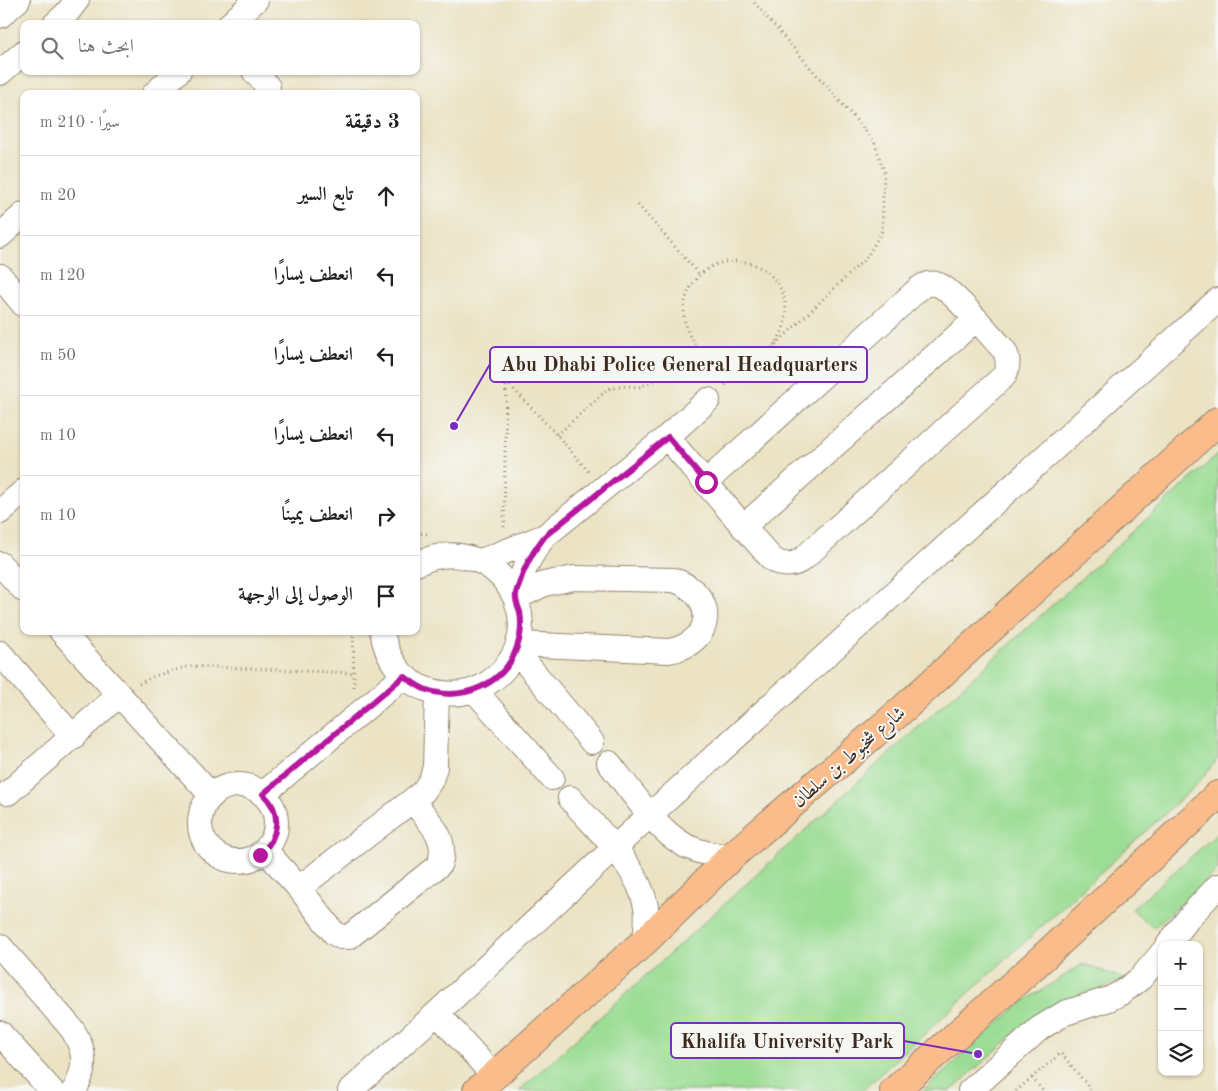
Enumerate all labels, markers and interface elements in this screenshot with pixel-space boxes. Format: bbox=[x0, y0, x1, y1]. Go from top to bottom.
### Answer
search box bbox=[20, 20, 420, 75]
icon: search bbox=[38, 34, 66, 62]
text: ابحث هنا bbox=[78, 38, 134, 57]
text: 3 دقيقة bbox=[345, 112, 400, 133]
text: سيرًا · 210 m bbox=[40, 115, 120, 131]
icon: ahead bbox=[372, 182, 400, 210]
text: تابع السير bbox=[298, 186, 353, 205]
text: 20 m bbox=[40, 188, 76, 204]
icon: left bbox=[372, 262, 400, 290]
text: انعطف يسارًا bbox=[274, 266, 353, 285]
text: 120 m bbox=[40, 268, 85, 284]
icon: left bbox=[372, 342, 400, 370]
text: انعطف يسارًا bbox=[274, 346, 353, 365]
callout: Abu Dhabi Police General Headquarters bbox=[490, 347, 867, 382]
text: 50 m bbox=[40, 348, 76, 364]
text: Abu Dhabi Police General Headquarters bbox=[500, 356, 858, 376]
icon: left bbox=[372, 422, 400, 450]
text: انعطف يسارًا bbox=[274, 426, 353, 445]
text: 10 m bbox=[40, 428, 76, 444]
route start bbox=[695, 471, 718, 494]
icon: right bbox=[372, 502, 400, 530]
text: انعطف يمينًا bbox=[281, 506, 353, 525]
text: 10 m bbox=[40, 508, 76, 524]
icon: arrive bbox=[372, 582, 400, 610]
text: الوصول إلى الوجهة bbox=[238, 586, 353, 605]
street label: شارع شخبوط بن سلطان bbox=[789, 703, 912, 815]
route end bbox=[249, 844, 272, 867]
map controls bbox=[1158, 941, 1203, 1076]
button: + bbox=[1158, 941, 1203, 986]
button: − bbox=[1158, 986, 1203, 1031]
callout: Khalifa University Park bbox=[671, 1023, 904, 1058]
button: layers bbox=[1158, 1031, 1203, 1076]
text: Khalifa University Park bbox=[680, 1033, 894, 1053]

